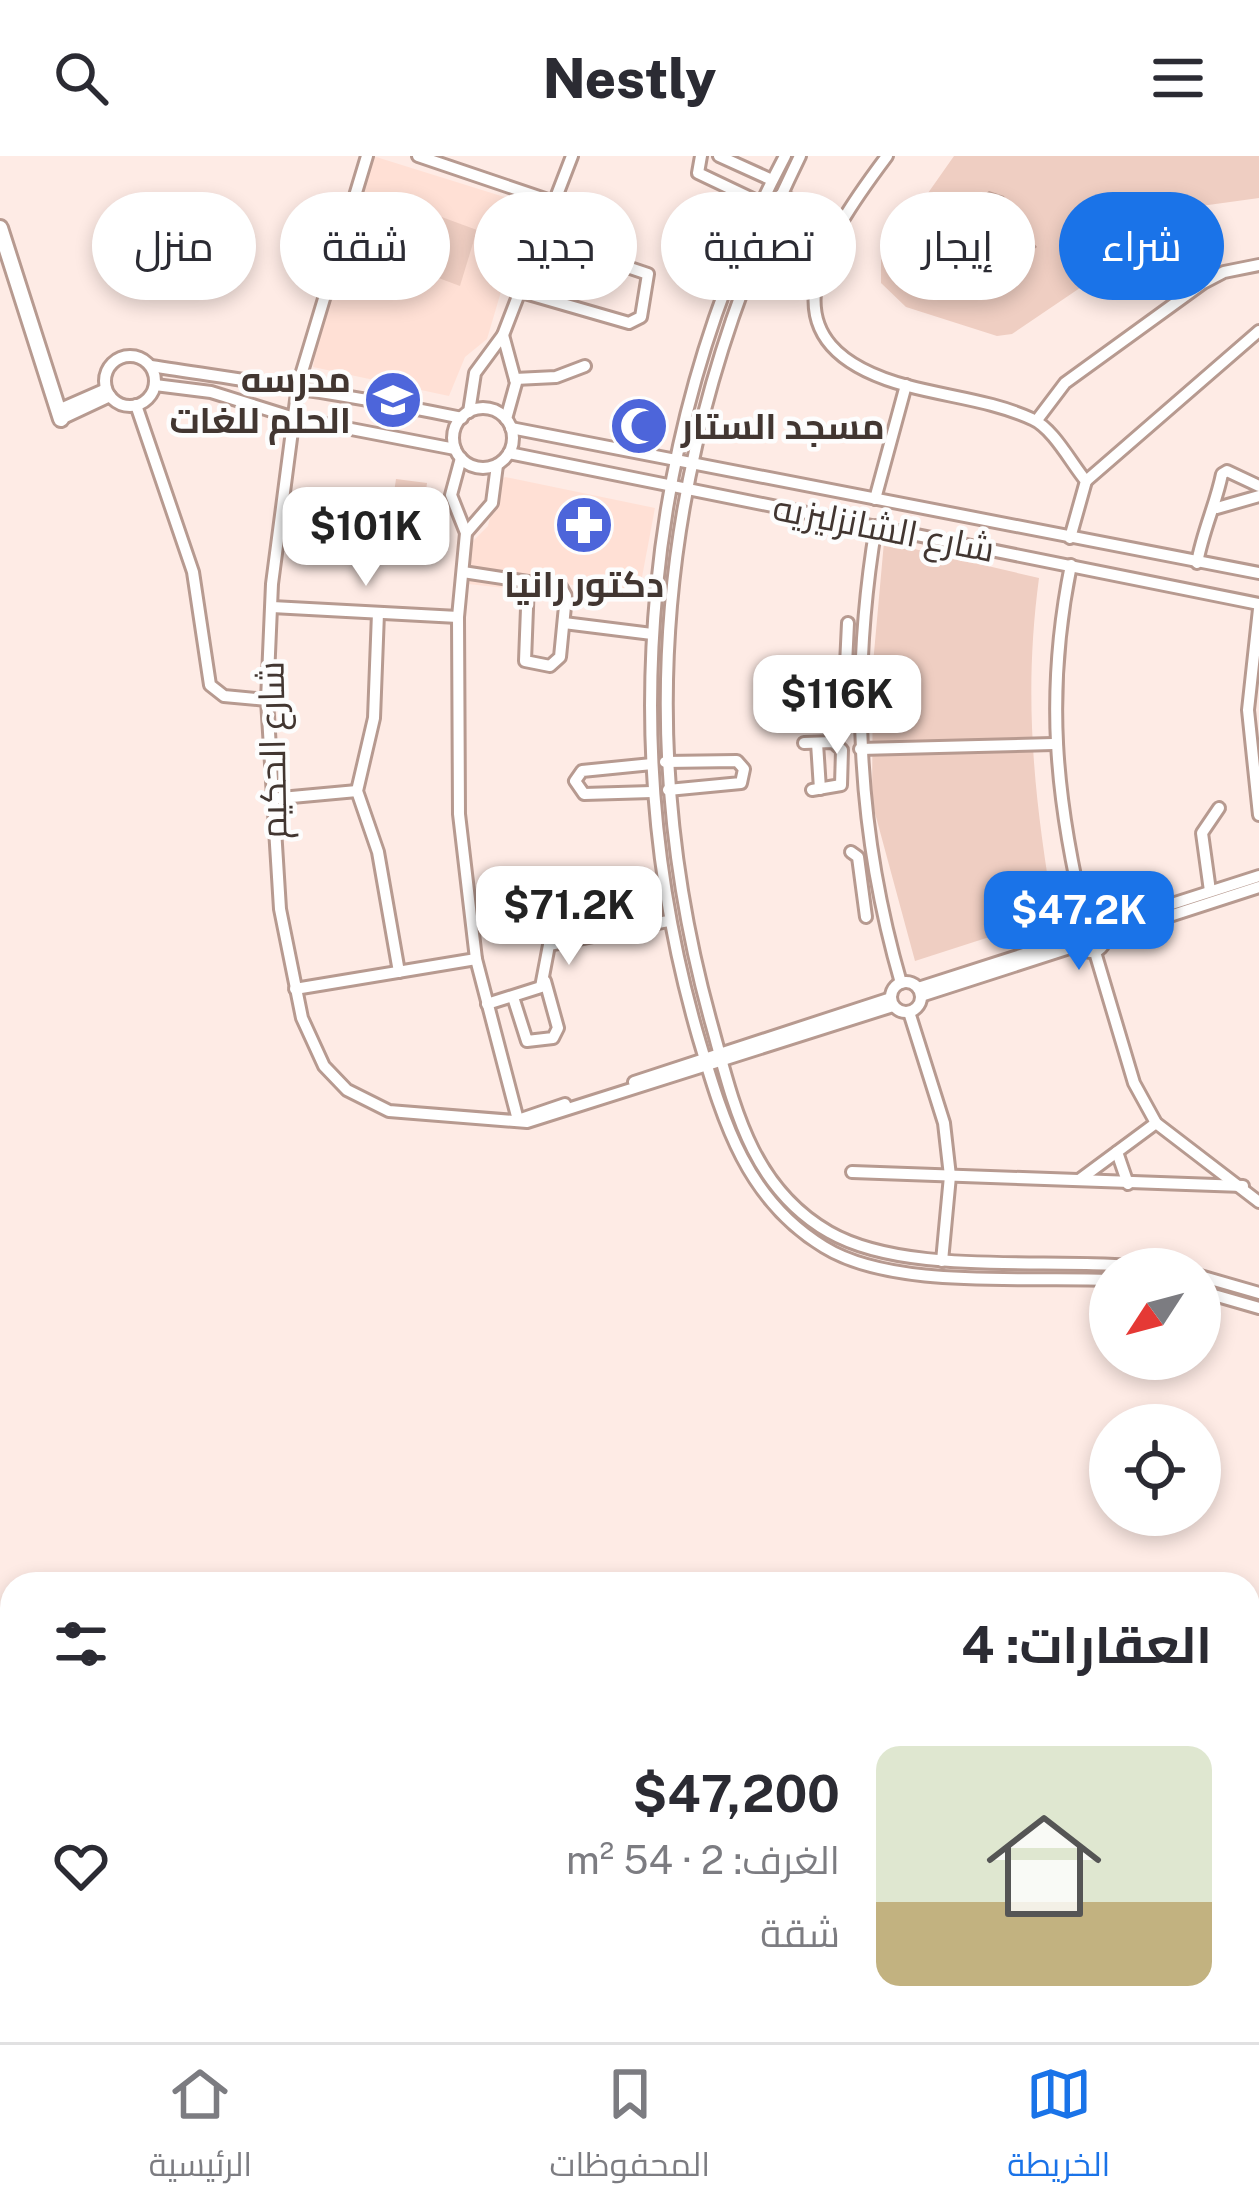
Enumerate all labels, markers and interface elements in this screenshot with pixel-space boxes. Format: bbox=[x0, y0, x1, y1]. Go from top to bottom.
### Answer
icon: search bbox=[48, 45, 114, 111]
icon: menu bbox=[1145, 45, 1211, 111]
text: Nestly bbox=[543, 47, 716, 110]
chip: منزل bbox=[92, 192, 256, 300]
chip: شقة bbox=[280, 192, 450, 300]
chip: جديد bbox=[474, 192, 637, 300]
chip: تصفية bbox=[661, 192, 856, 300]
chip: إيجار bbox=[880, 192, 1035, 300]
chip: شراء bbox=[1059, 192, 1224, 300]
place label: مدرسه الحلم للغات bbox=[169, 358, 351, 445]
school or university icon: مدرسه الحلم للغات bbox=[362, 369, 424, 431]
mosque icon: مسجد الستار bbox=[608, 395, 670, 457]
place label: مسجد الستار bbox=[680, 405, 885, 448]
street label: شارع الشانزليزيه bbox=[769, 486, 998, 574]
pin: $101K bbox=[282, 487, 450, 589]
pharmacy icon: دكتور رانيا bbox=[553, 494, 615, 556]
text: $101K bbox=[309, 503, 423, 549]
place label: دكتور رانيا bbox=[504, 563, 664, 606]
pin: $116K bbox=[753, 655, 921, 757]
street label: شارع الحكيم bbox=[249, 661, 299, 839]
text: $116K bbox=[780, 671, 894, 717]
pin: $71.2K bbox=[471, 866, 667, 968]
pin: $47.2K bbox=[981, 871, 1177, 973]
text: $71.2K bbox=[503, 882, 635, 928]
text: $47.2K bbox=[1011, 887, 1147, 933]
north arrow bbox=[1089, 1248, 1221, 1380]
map controls bbox=[1089, 1248, 1221, 1536]
button: locate bbox=[1089, 1404, 1221, 1536]
icon: filters bbox=[48, 1611, 114, 1677]
text: العقارات: 4 bbox=[961, 1615, 1212, 1674]
text: $47,200 bbox=[633, 1764, 840, 1823]
icon: home bbox=[972, 1794, 1116, 1938]
icon: heart bbox=[48, 1833, 114, 1899]
text: الغرف: 2 · 54 m² bbox=[566, 1837, 840, 1883]
text: شقة bbox=[760, 1910, 840, 1956]
tab: الرئيسية bbox=[149, 2061, 252, 2195]
tab: المحفوظات bbox=[549, 2061, 710, 2195]
tab: الخريطة bbox=[1007, 2061, 1110, 2195]

